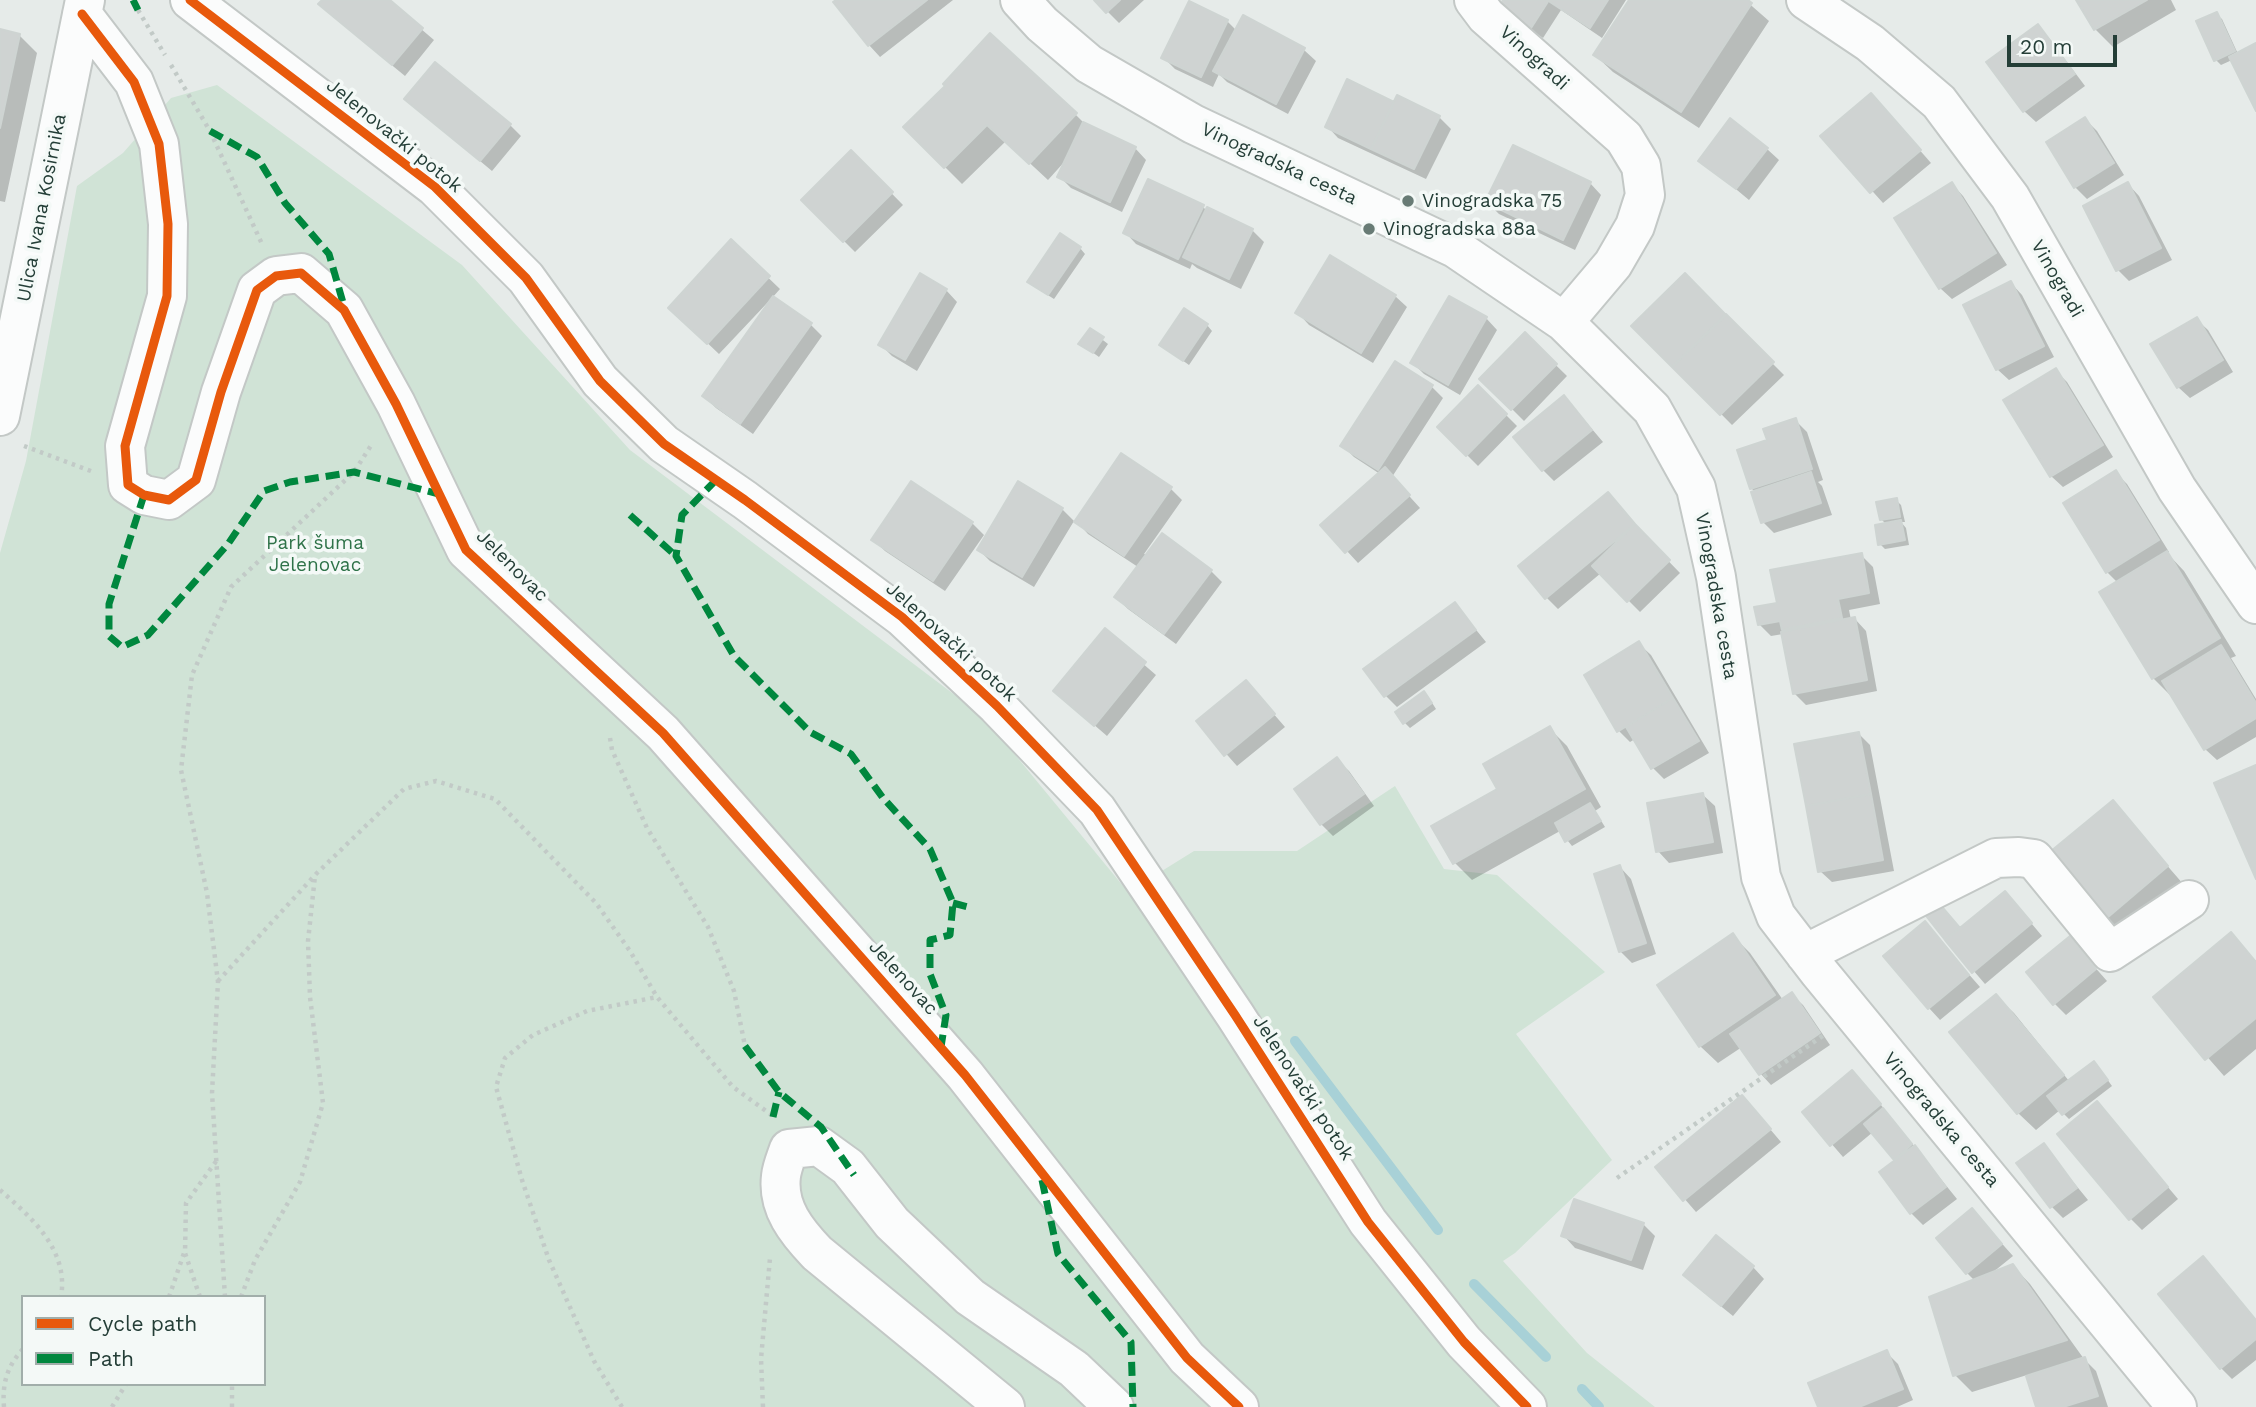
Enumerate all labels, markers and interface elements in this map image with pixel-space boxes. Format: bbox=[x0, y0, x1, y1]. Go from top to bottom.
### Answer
street label: Vinogradi bbox=[1494, 21, 1574, 95]
scale bar bbox=[2011, 21, 2121, 65]
text: 20 m bbox=[2020, 34, 2072, 59]
street label: Jelenovački potok bbox=[322, 74, 466, 198]
street label: Ulica Ivana Kosirnika bbox=[13, 112, 71, 304]
street label: Vinogradska cesta bbox=[1198, 118, 1360, 210]
place label: Vinogradska 75 bbox=[1422, 190, 1562, 212]
marker: Vinogradska 75 bbox=[1400, 193, 1416, 209]
place label: Vinogradska 88a bbox=[1383, 218, 1536, 240]
marker: Vinogradska 88a bbox=[1361, 221, 1377, 237]
street label: Vinogradi bbox=[2026, 236, 2088, 322]
street label: Vinogradska cesta bbox=[1690, 511, 1742, 681]
street label: Jelenovac bbox=[471, 525, 553, 607]
park label: Park šuma Jelenovac bbox=[266, 532, 364, 576]
street label: Jelenovački potok bbox=[881, 577, 1021, 707]
street label: Jelenovac bbox=[864, 936, 942, 1020]
street label: Jelenovački potok bbox=[1248, 1011, 1358, 1165]
street label: Vinogradska cesta bbox=[1878, 1048, 2004, 1192]
legend bbox=[21, 1295, 266, 1386]
text: Cycle path bbox=[88, 1311, 197, 1336]
text: Path bbox=[88, 1346, 134, 1371]

